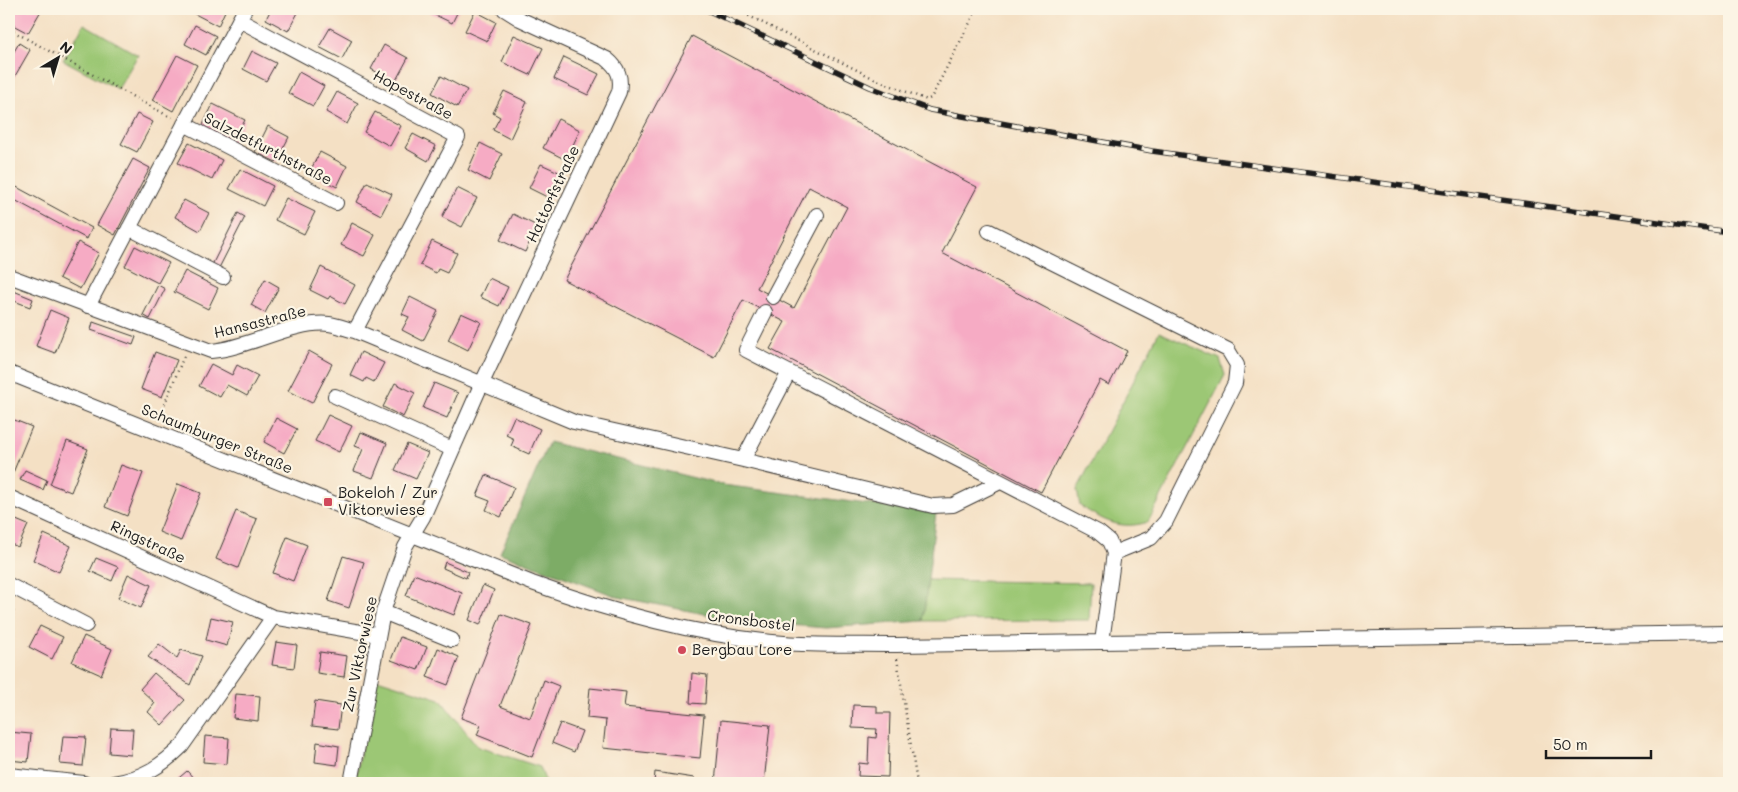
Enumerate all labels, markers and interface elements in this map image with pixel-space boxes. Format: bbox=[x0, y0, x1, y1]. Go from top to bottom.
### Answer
north arrow bbox=[32, 32, 82, 82]
text: N bbox=[56, 37, 76, 58]
street label: Hopestraße bbox=[370, 65, 457, 124]
street label: Salzdetfurthstraße bbox=[201, 107, 336, 189]
street label: Hattorfstraße bbox=[521, 142, 583, 245]
street label: Hansastraße bbox=[211, 300, 308, 342]
street label: Schaumburger Straße bbox=[139, 399, 296, 478]
place label: Bokeloh / Zur Viktorwiese bbox=[338, 482, 438, 519]
marker: Bokeloh / Zur Viktorwiese bbox=[322, 496, 334, 508]
street label: Ringstraße bbox=[108, 515, 189, 567]
street label: Zur Viktorwiese bbox=[337, 594, 381, 714]
street label: Cronsbostel bbox=[706, 605, 796, 635]
place label: Bergbau Lore bbox=[692, 639, 792, 659]
marker: Bergbau Lore bbox=[676, 644, 688, 656]
scale bar bbox=[1546, 727, 1650, 759]
text: 50 m bbox=[1553, 734, 1588, 754]

